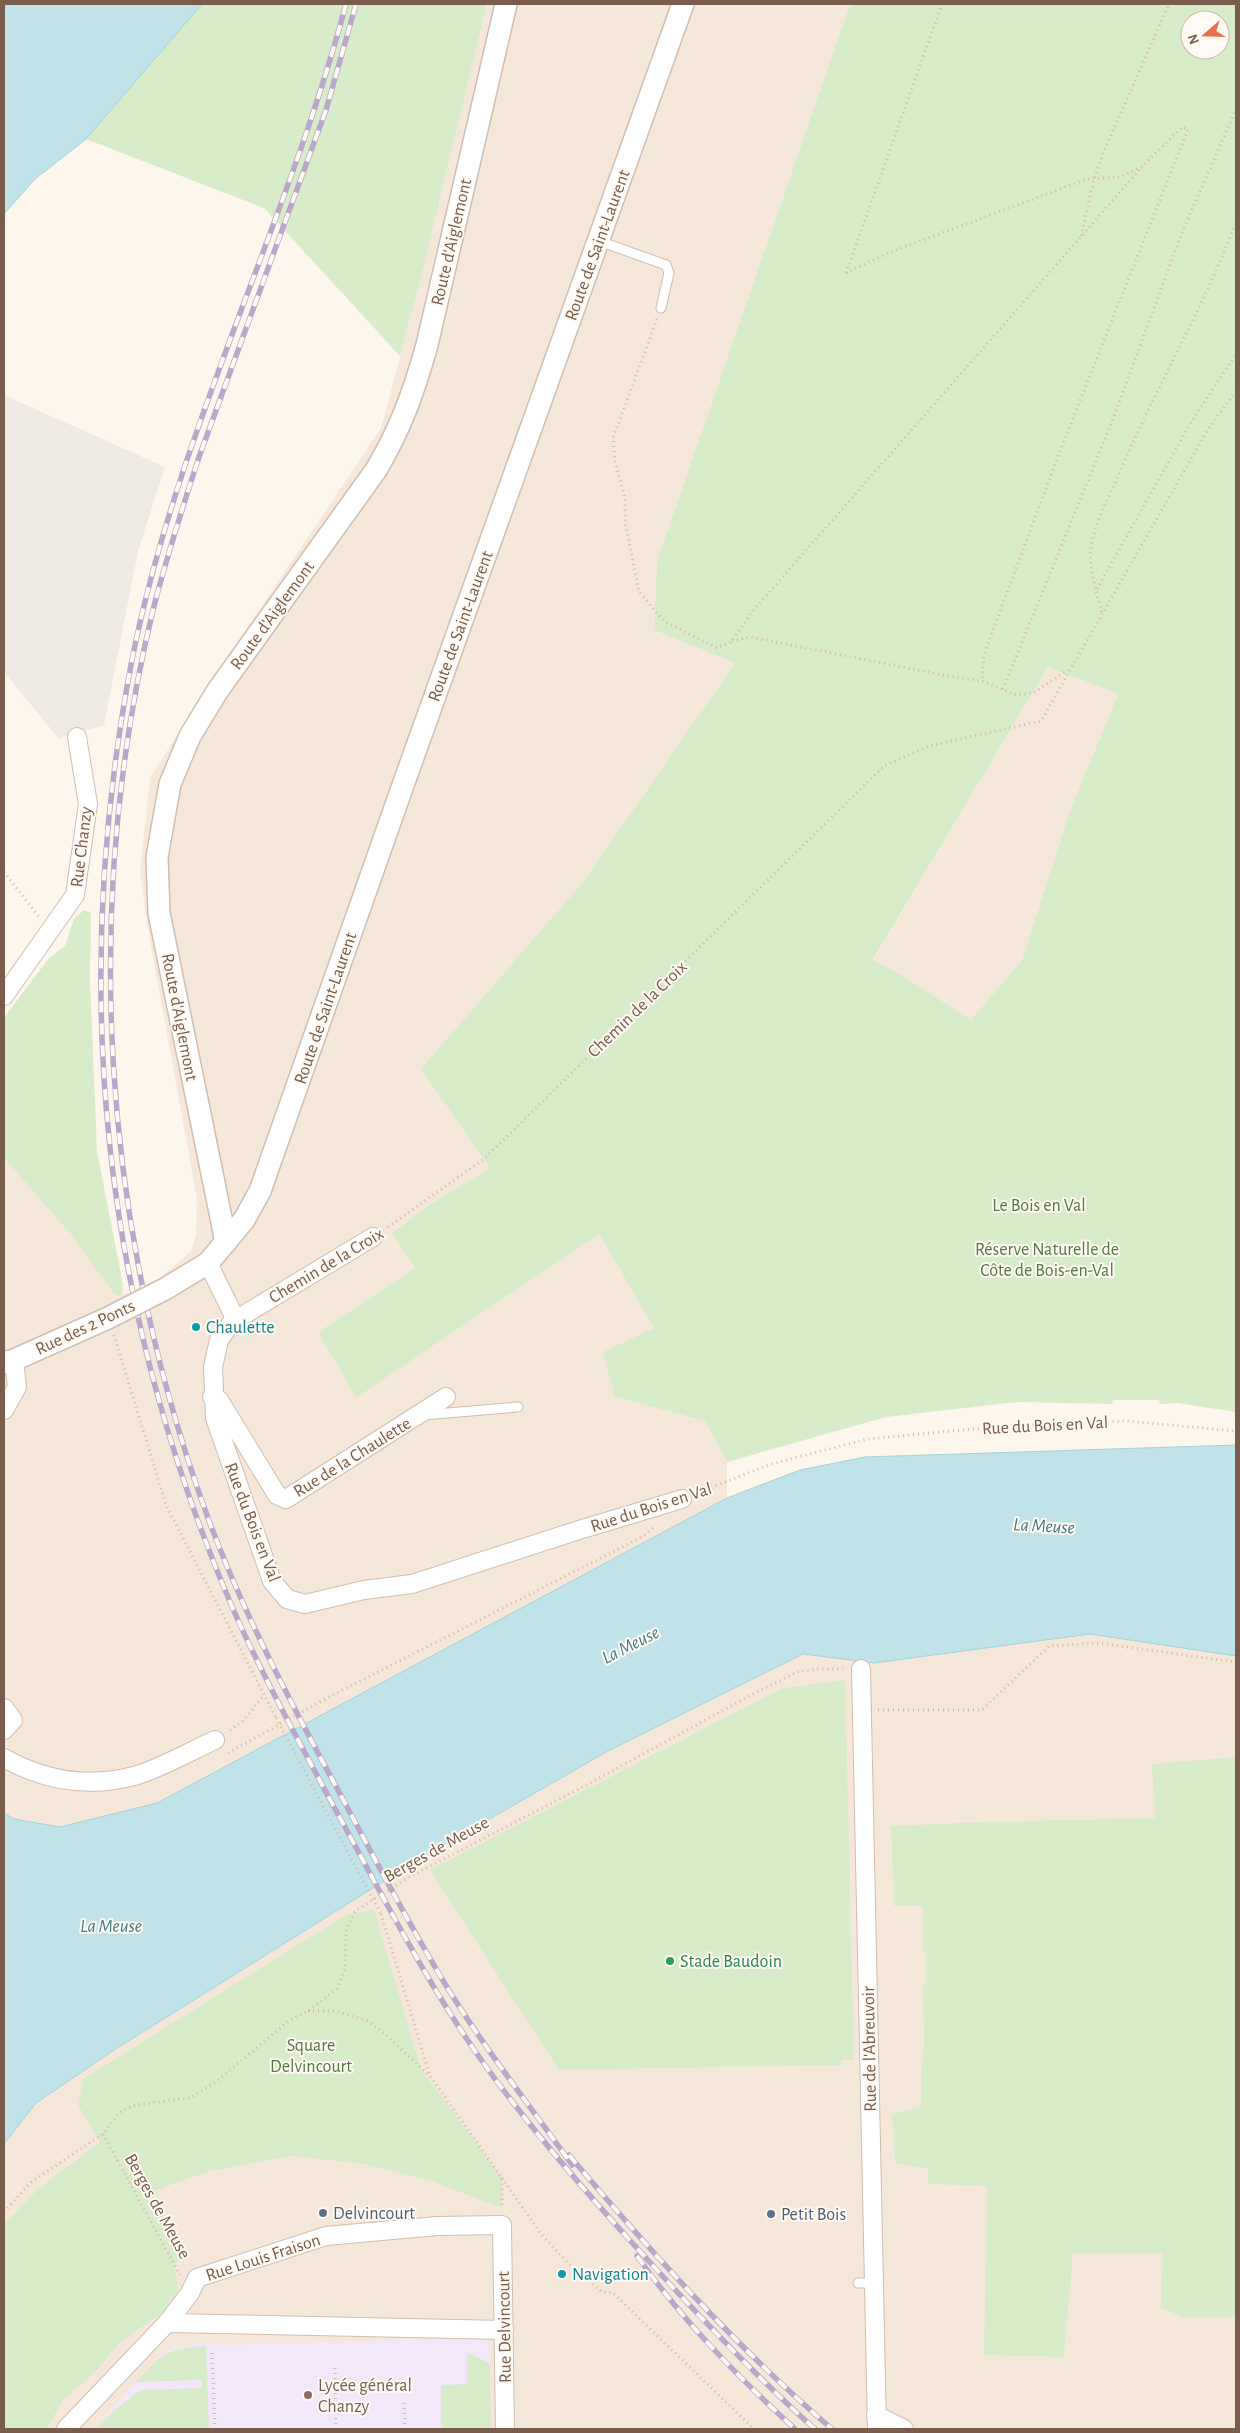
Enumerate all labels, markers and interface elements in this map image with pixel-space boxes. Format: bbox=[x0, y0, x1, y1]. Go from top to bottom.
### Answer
north arrow bbox=[1180, 10, 1230, 60]
text: N bbox=[1185, 32, 1202, 46]
street label: Route de Saint-Laurent bbox=[562, 167, 634, 323]
street label: Route d'Aiglemont bbox=[429, 177, 475, 307]
street label: Route de Saint-Laurent bbox=[425, 548, 497, 704]
street label: Route d'Aiglemont bbox=[227, 558, 318, 673]
street label: Rue Chanzy bbox=[68, 805, 96, 889]
street label: Route de Saint-Laurent bbox=[292, 930, 360, 1087]
street label: Route d'Aiglemont bbox=[158, 952, 200, 1083]
street label: Chemin de la Croix bbox=[585, 958, 691, 1061]
park label: Le Bois en Val bbox=[992, 1197, 1086, 1215]
street label: Chemin de la Croix bbox=[266, 1225, 387, 1307]
park label: Réserve Naturelle de Côte de Bois-en-Val bbox=[975, 1241, 1119, 1280]
street label: Rue des 2 Ponts bbox=[33, 1297, 138, 1359]
place label: Chaulette bbox=[206, 1319, 275, 1337]
marker: Chaulette bbox=[190, 1321, 202, 1333]
street label: Rue de la Chaulette bbox=[291, 1414, 414, 1501]
street label: Rue du Bois en Val bbox=[981, 1414, 1109, 1438]
street label: Rue du Bois en Val bbox=[221, 1460, 283, 1585]
street label: Rue du Bois en Val bbox=[588, 1480, 714, 1536]
water label: La Meuse bbox=[1013, 1515, 1075, 1538]
water label: La Meuse bbox=[599, 1623, 663, 1668]
street label: Berges de Meuse bbox=[381, 1814, 492, 1886]
water label: La Meuse bbox=[80, 1917, 142, 1936]
place label: Stade Baudoin bbox=[680, 1953, 782, 1971]
marker: Stade Baudoin bbox=[664, 1955, 676, 1967]
street label: Rue de l'Abreuvoir bbox=[860, 1986, 880, 2112]
park label: Square Delvincourt bbox=[270, 2037, 352, 2076]
street label: Berges de Meuse bbox=[121, 2151, 193, 2262]
place label: Delvincourt bbox=[333, 2205, 415, 2223]
place label: Petit Bois bbox=[781, 2206, 846, 2224]
marker: Delvincourt bbox=[317, 2207, 329, 2219]
marker: Petit Bois bbox=[765, 2208, 777, 2220]
street label: Rue Louis Fraison bbox=[204, 2231, 323, 2285]
place label: Navigation bbox=[572, 2266, 649, 2284]
marker: Navigation bbox=[556, 2268, 568, 2280]
street label: Rue Delvincourt bbox=[495, 2271, 515, 2383]
place label: Lycée général Chanzy bbox=[318, 2377, 412, 2416]
marker: Lycée général Chanzy bbox=[302, 2389, 314, 2401]

